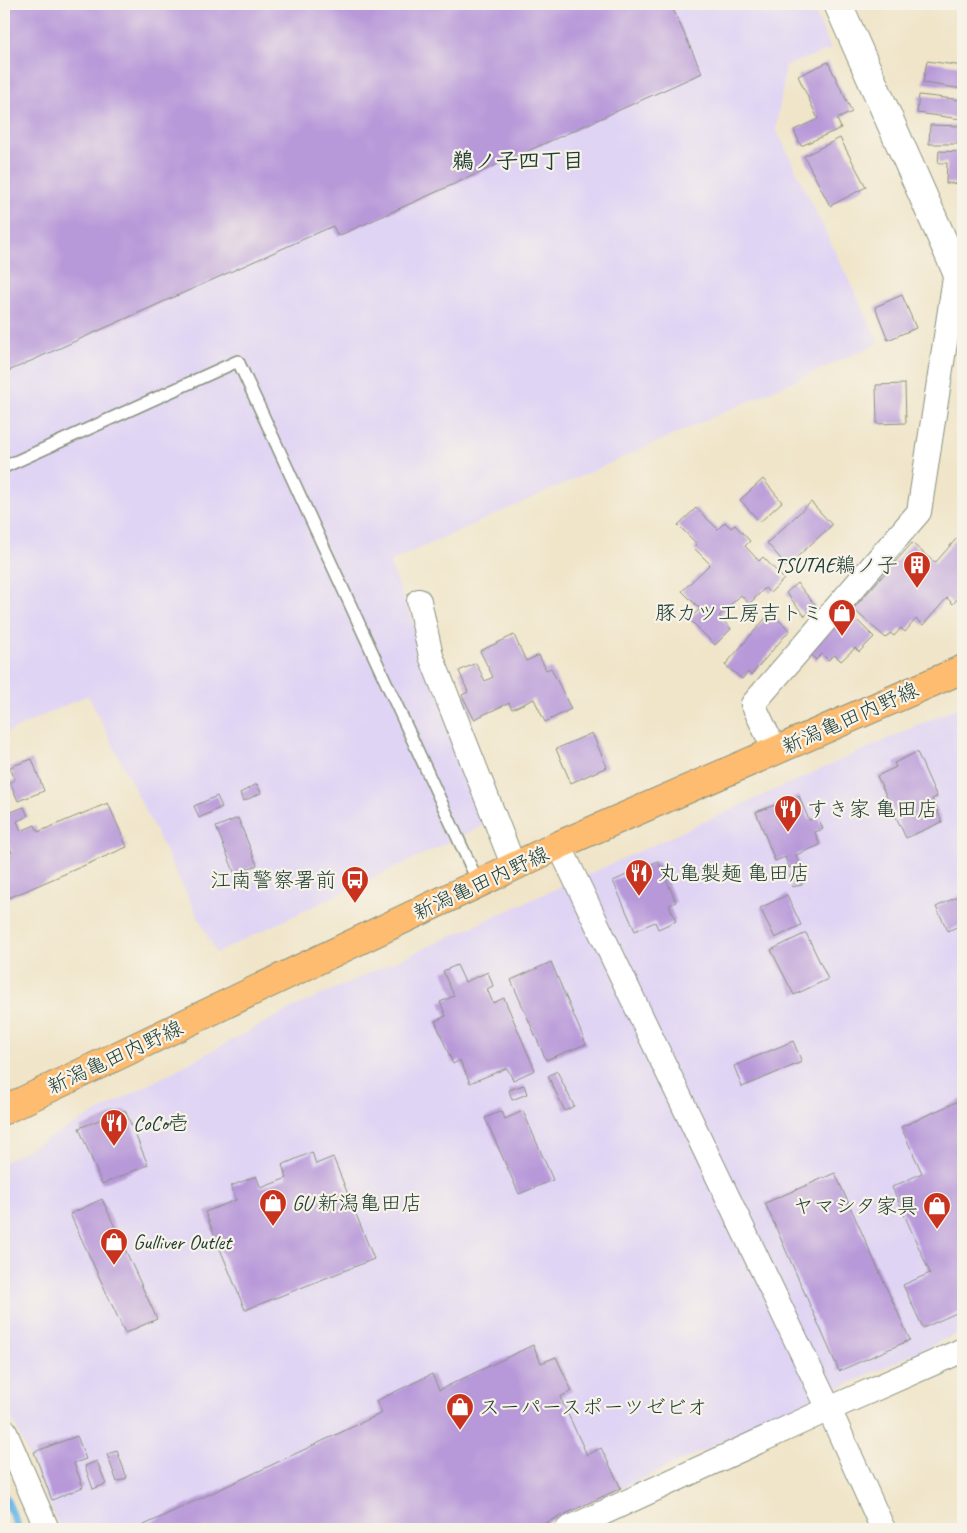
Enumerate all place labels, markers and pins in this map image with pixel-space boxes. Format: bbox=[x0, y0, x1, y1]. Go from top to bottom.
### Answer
building icon: TSUTAE鵜ノ子 bbox=[902, 550, 932, 589]
place label: TSUTAE鵜ノ子 bbox=[774, 552, 898, 578]
shop icon: 豚カツ工房吉トミ bbox=[827, 598, 857, 637]
place label: 豚カツ工房吉トミ bbox=[655, 600, 823, 626]
restaurant icon: すき家 亀田店 bbox=[773, 794, 803, 833]
place label: すき家 亀田店 bbox=[807, 796, 938, 822]
restaurant icon: 丸亀製麺 亀田店 bbox=[624, 858, 654, 897]
place label: 丸亀製麺 亀田店 bbox=[658, 860, 810, 886]
bus stop icon: 江南警察署前 bbox=[340, 865, 370, 904]
place label: 江南警察署前 bbox=[210, 867, 336, 893]
restaurant icon: CoCo壱 bbox=[99, 1108, 129, 1147]
place label: CoCo壱 bbox=[133, 1110, 189, 1136]
shop icon: GU 新潟亀田店 bbox=[258, 1188, 288, 1227]
place label: GU 新潟亀田店 bbox=[292, 1190, 422, 1216]
shop icon: ヤマシタ家具 bbox=[922, 1191, 952, 1230]
place label: ヤマシタ家具 bbox=[793, 1193, 918, 1219]
shop icon: Gulliver Outlet bbox=[99, 1227, 129, 1266]
place label: Gulliver Outlet bbox=[133, 1229, 233, 1255]
shop icon: スーパースポーツゼビオ bbox=[445, 1392, 475, 1431]
place label: スーパースポーツゼビオ bbox=[479, 1394, 707, 1420]

